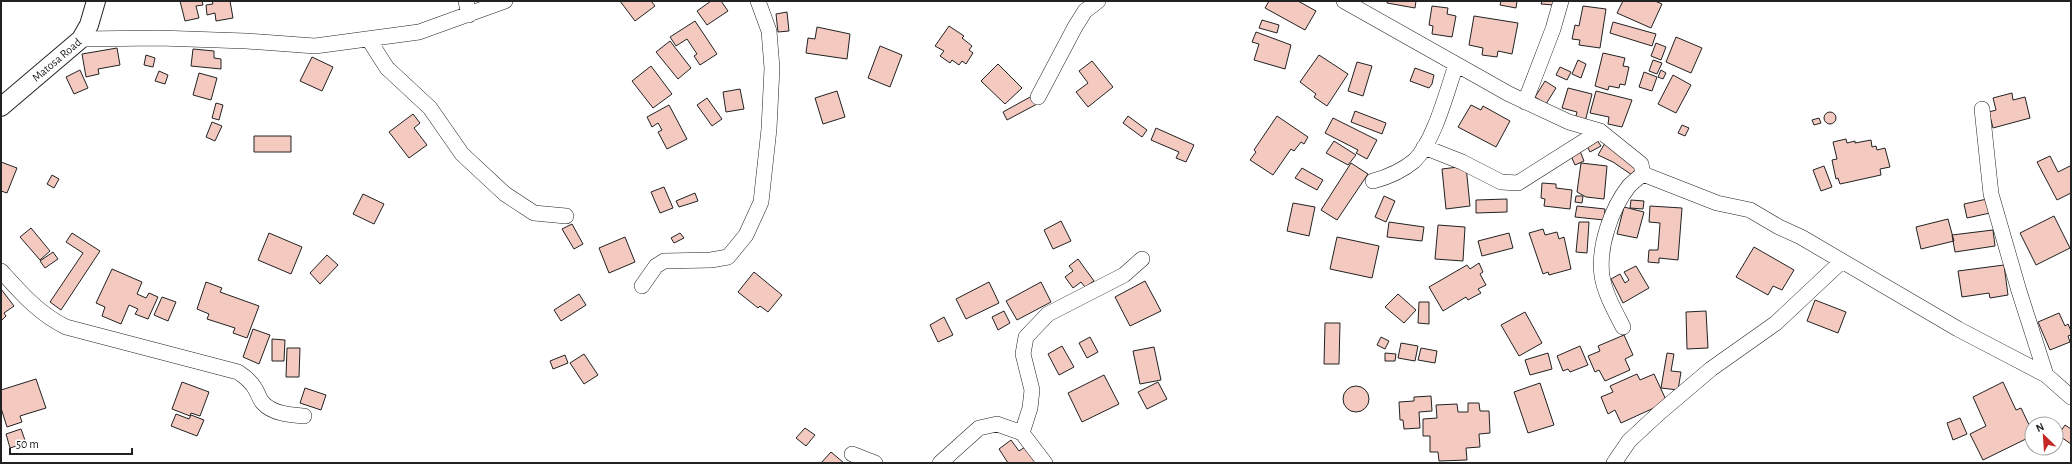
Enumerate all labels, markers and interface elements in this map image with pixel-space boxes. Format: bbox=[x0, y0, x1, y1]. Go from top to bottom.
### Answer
street label: Matosa Road bbox=[30, 36, 84, 84]
north arrow bbox=[2024, 416, 2064, 456]
text: N bbox=[2034, 421, 2046, 434]
scale bar bbox=[10, 430, 132, 456]
text: 50 m bbox=[16, 438, 39, 450]

